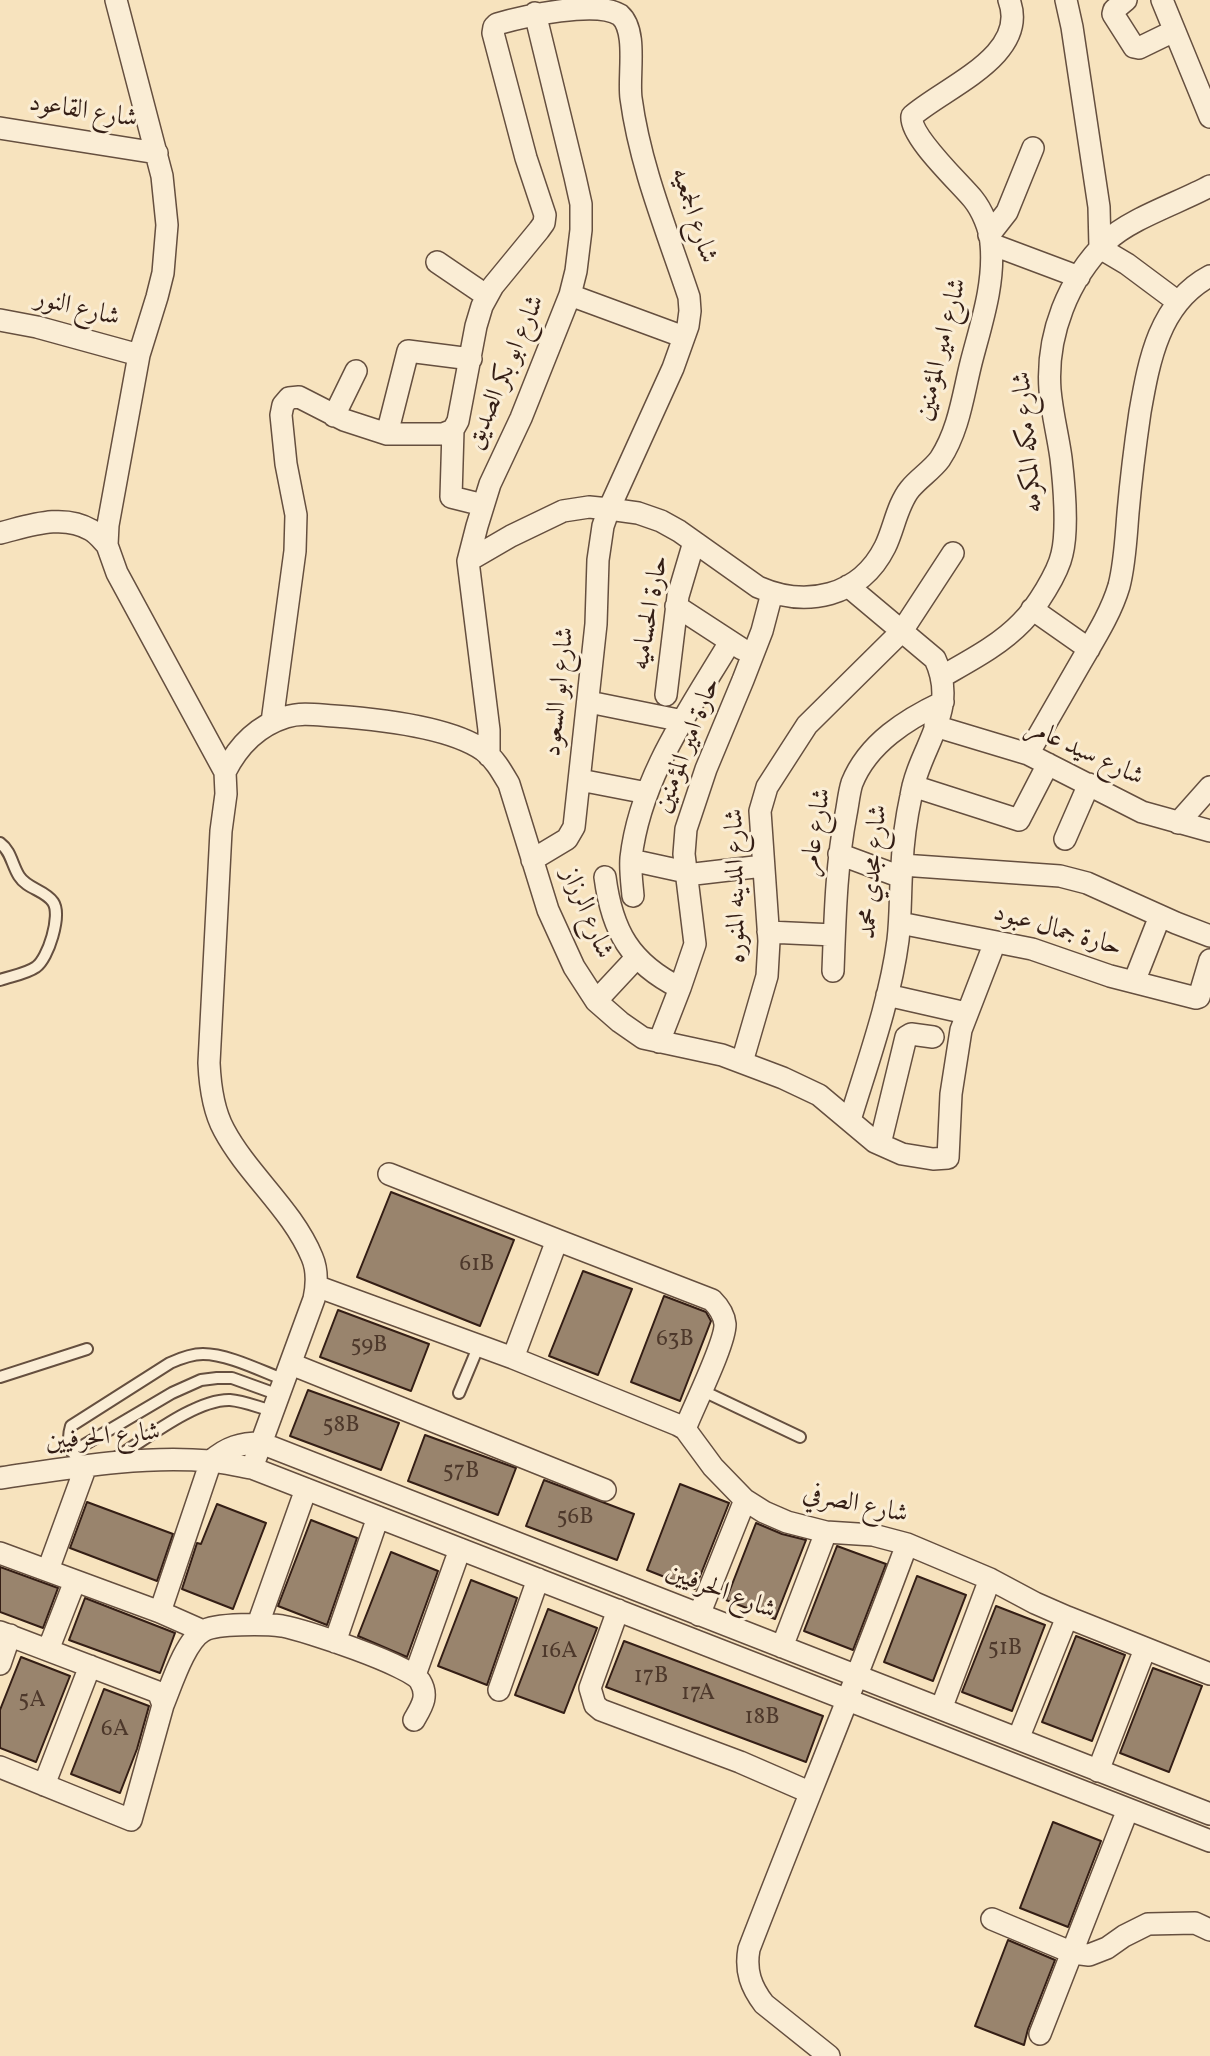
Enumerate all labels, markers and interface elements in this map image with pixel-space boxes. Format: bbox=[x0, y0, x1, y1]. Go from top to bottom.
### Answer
street label: شارع القاعود bbox=[27, 89, 139, 137]
street label: شارع الجمعيه bbox=[662, 164, 722, 268]
street label: شارع امير المؤمنين bbox=[910, 276, 976, 424]
street label: شارع النور bbox=[31, 284, 123, 336]
street label: شارع ابو بكر الصديق bbox=[461, 291, 553, 455]
street label: شارع مكه المكرمه bbox=[1008, 370, 1052, 514]
street label: حارة الحساميه bbox=[627, 553, 677, 673]
street label: شارع ابو السعود bbox=[539, 626, 583, 758]
street label: حارة امير المؤمنين bbox=[649, 674, 729, 818]
street label: شارع سيد عامر bbox=[1020, 713, 1148, 795]
street label: شارع عامر bbox=[796, 786, 840, 878]
street label: شارع مجدي محمد bbox=[854, 804, 896, 940]
street label: شارع المدينه المنوره bbox=[721, 808, 755, 964]
street label: شارع الرزاز bbox=[552, 864, 618, 964]
street label: حارة جمال عبود bbox=[989, 899, 1125, 965]
house number: 61B bbox=[460, 1252, 494, 1280]
house number: 63B bbox=[656, 1327, 694, 1355]
house number: 59B bbox=[351, 1333, 387, 1361]
house number: 58B bbox=[322, 1413, 360, 1441]
street label: شارع الحرفيين bbox=[44, 1418, 162, 1460]
house number: 57B bbox=[443, 1459, 479, 1487]
street label: شارع الصرفي bbox=[800, 1480, 910, 1532]
house number: 56B bbox=[556, 1505, 594, 1533]
street label: شارع الحرفيين bbox=[661, 1558, 779, 1628]
house number: 51B bbox=[988, 1636, 1022, 1664]
house number: 16A bbox=[541, 1639, 577, 1667]
house number: 17B bbox=[634, 1664, 668, 1692]
house number: 17A bbox=[681, 1681, 715, 1709]
house number: 5A bbox=[18, 1688, 46, 1716]
house number: 18B bbox=[745, 1705, 779, 1733]
house number: 6A bbox=[101, 1717, 129, 1745]

